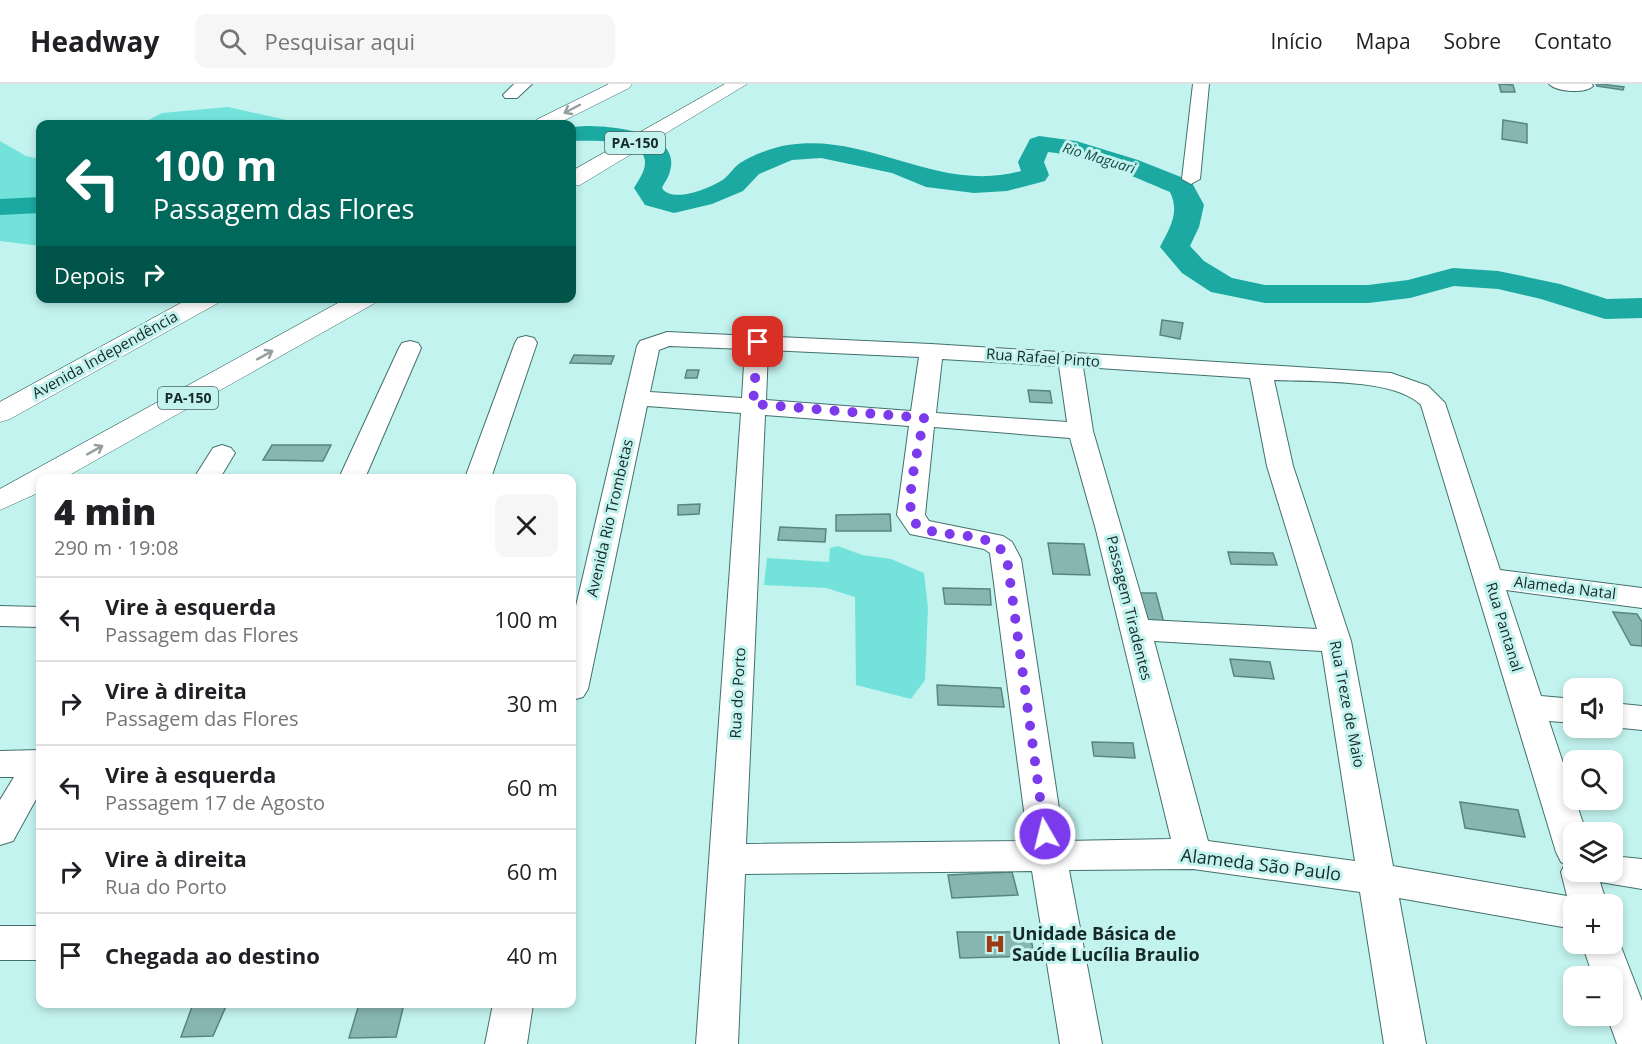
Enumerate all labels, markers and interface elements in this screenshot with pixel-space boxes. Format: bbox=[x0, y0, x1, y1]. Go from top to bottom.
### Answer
search box bbox=[195, 14, 615, 68]
text: Headway bbox=[30, 22, 159, 60]
icon: search bbox=[216, 25, 249, 58]
text: Pesquisar aqui bbox=[264, 26, 415, 56]
text: Início bbox=[1270, 27, 1323, 55]
text: Mapa bbox=[1356, 27, 1411, 55]
text: Sobre bbox=[1444, 27, 1501, 55]
text: Contato bbox=[1534, 27, 1612, 55]
one-way arrow bbox=[564, 103, 581, 115]
road number: PA-150 bbox=[605, 132, 665, 154]
text: 100 m bbox=[153, 136, 277, 193]
water label: Rio Maguari bbox=[1060, 137, 1138, 178]
icon: left bbox=[54, 144, 132, 222]
text: Passagem das Flores bbox=[153, 190, 414, 227]
icon: right bbox=[137, 258, 170, 291]
text: Depois bbox=[54, 260, 125, 290]
street label: Avenida Independência bbox=[28, 306, 181, 403]
pin bbox=[732, 316, 783, 367]
icon: arrive bbox=[741, 325, 774, 358]
street label: Rua Rafael Pinto bbox=[985, 343, 1101, 371]
one-way arrow bbox=[256, 349, 273, 361]
road number: PA-150 bbox=[158, 387, 218, 409]
street label: Avenida Rio Trombetas bbox=[581, 437, 637, 599]
one-way arrow bbox=[85, 444, 103, 455]
text: 4 min bbox=[54, 487, 156, 536]
button: close bbox=[495, 494, 558, 557]
street label: Passagem Tiradentes bbox=[1102, 533, 1158, 682]
text: 290 m · 19:08 bbox=[54, 534, 179, 561]
street label: Alameda Natal bbox=[1513, 571, 1617, 603]
street label: Rua Pantanal bbox=[1482, 580, 1528, 674]
text: Vire à esquerda bbox=[105, 591, 276, 621]
icon: left bbox=[54, 603, 87, 636]
text: 100 m bbox=[494, 604, 558, 634]
text: Passagem das Flores bbox=[105, 621, 299, 648]
street label: Rua Treze de Maio bbox=[1326, 639, 1370, 769]
street label: Rua do Porto bbox=[725, 647, 749, 739]
text: Vire à direita bbox=[105, 675, 247, 705]
map controls bbox=[1563, 678, 1623, 1026]
button: sound bbox=[1563, 678, 1623, 738]
icon: right bbox=[54, 687, 87, 720]
text: 30 m bbox=[507, 688, 558, 718]
text: Passagem das Flores bbox=[105, 705, 299, 732]
button: search bbox=[1563, 750, 1623, 810]
text: Vire à esquerda bbox=[105, 759, 276, 789]
icon: left bbox=[54, 771, 87, 804]
text: 60 m bbox=[507, 772, 558, 802]
text: Passagem 17 de Agosto bbox=[105, 789, 325, 816]
position arrow bbox=[1013, 802, 1077, 866]
button: layers bbox=[1563, 822, 1623, 882]
street label: Alameda São Paulo bbox=[1180, 842, 1342, 886]
text: Vire à direita bbox=[105, 843, 247, 873]
icon: right bbox=[54, 855, 87, 888]
text: 60 m bbox=[507, 856, 558, 886]
text: Rua do Porto bbox=[105, 873, 227, 900]
button: + bbox=[1563, 894, 1623, 954]
place label: Unidade Básica de Saúde Lucília Braulio bbox=[1012, 921, 1200, 966]
hospital icon: Unidade Básica de Saúde Lucília Braulio bbox=[983, 932, 1007, 956]
icon: arrive bbox=[54, 939, 87, 972]
text: Chegada ao destino bbox=[105, 940, 320, 970]
text: 40 m bbox=[507, 940, 558, 970]
button: − bbox=[1563, 966, 1623, 1026]

